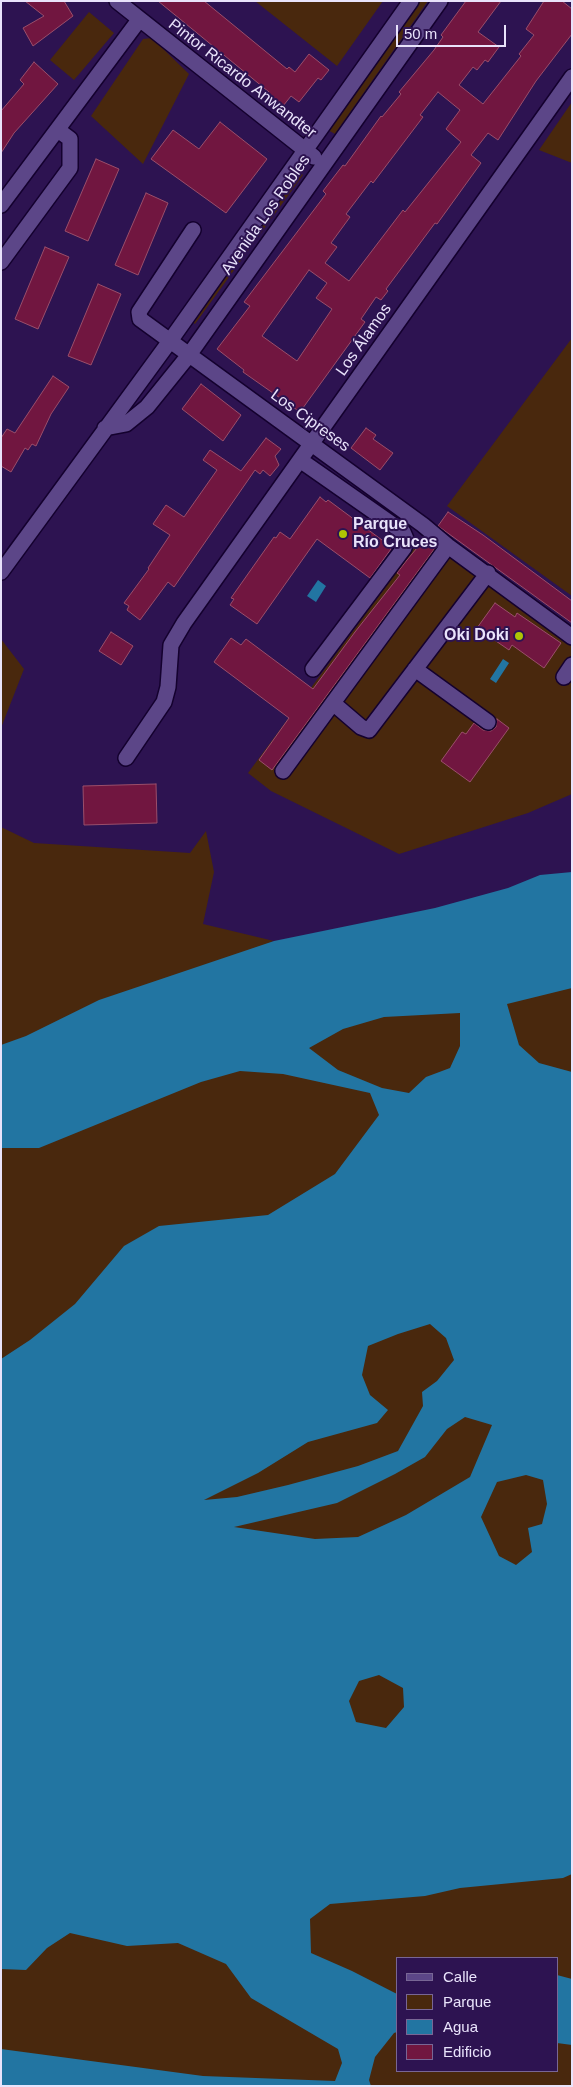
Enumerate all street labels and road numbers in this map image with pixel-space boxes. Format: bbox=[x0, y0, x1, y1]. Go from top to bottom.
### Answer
street label: Pintor Ricardo Anwandter bbox=[164, 15, 320, 143]
street label: Avenida Los Robles bbox=[217, 151, 315, 279]
street label: Los Álamos bbox=[332, 300, 396, 380]
street label: Los Cipreses bbox=[267, 386, 353, 456]

